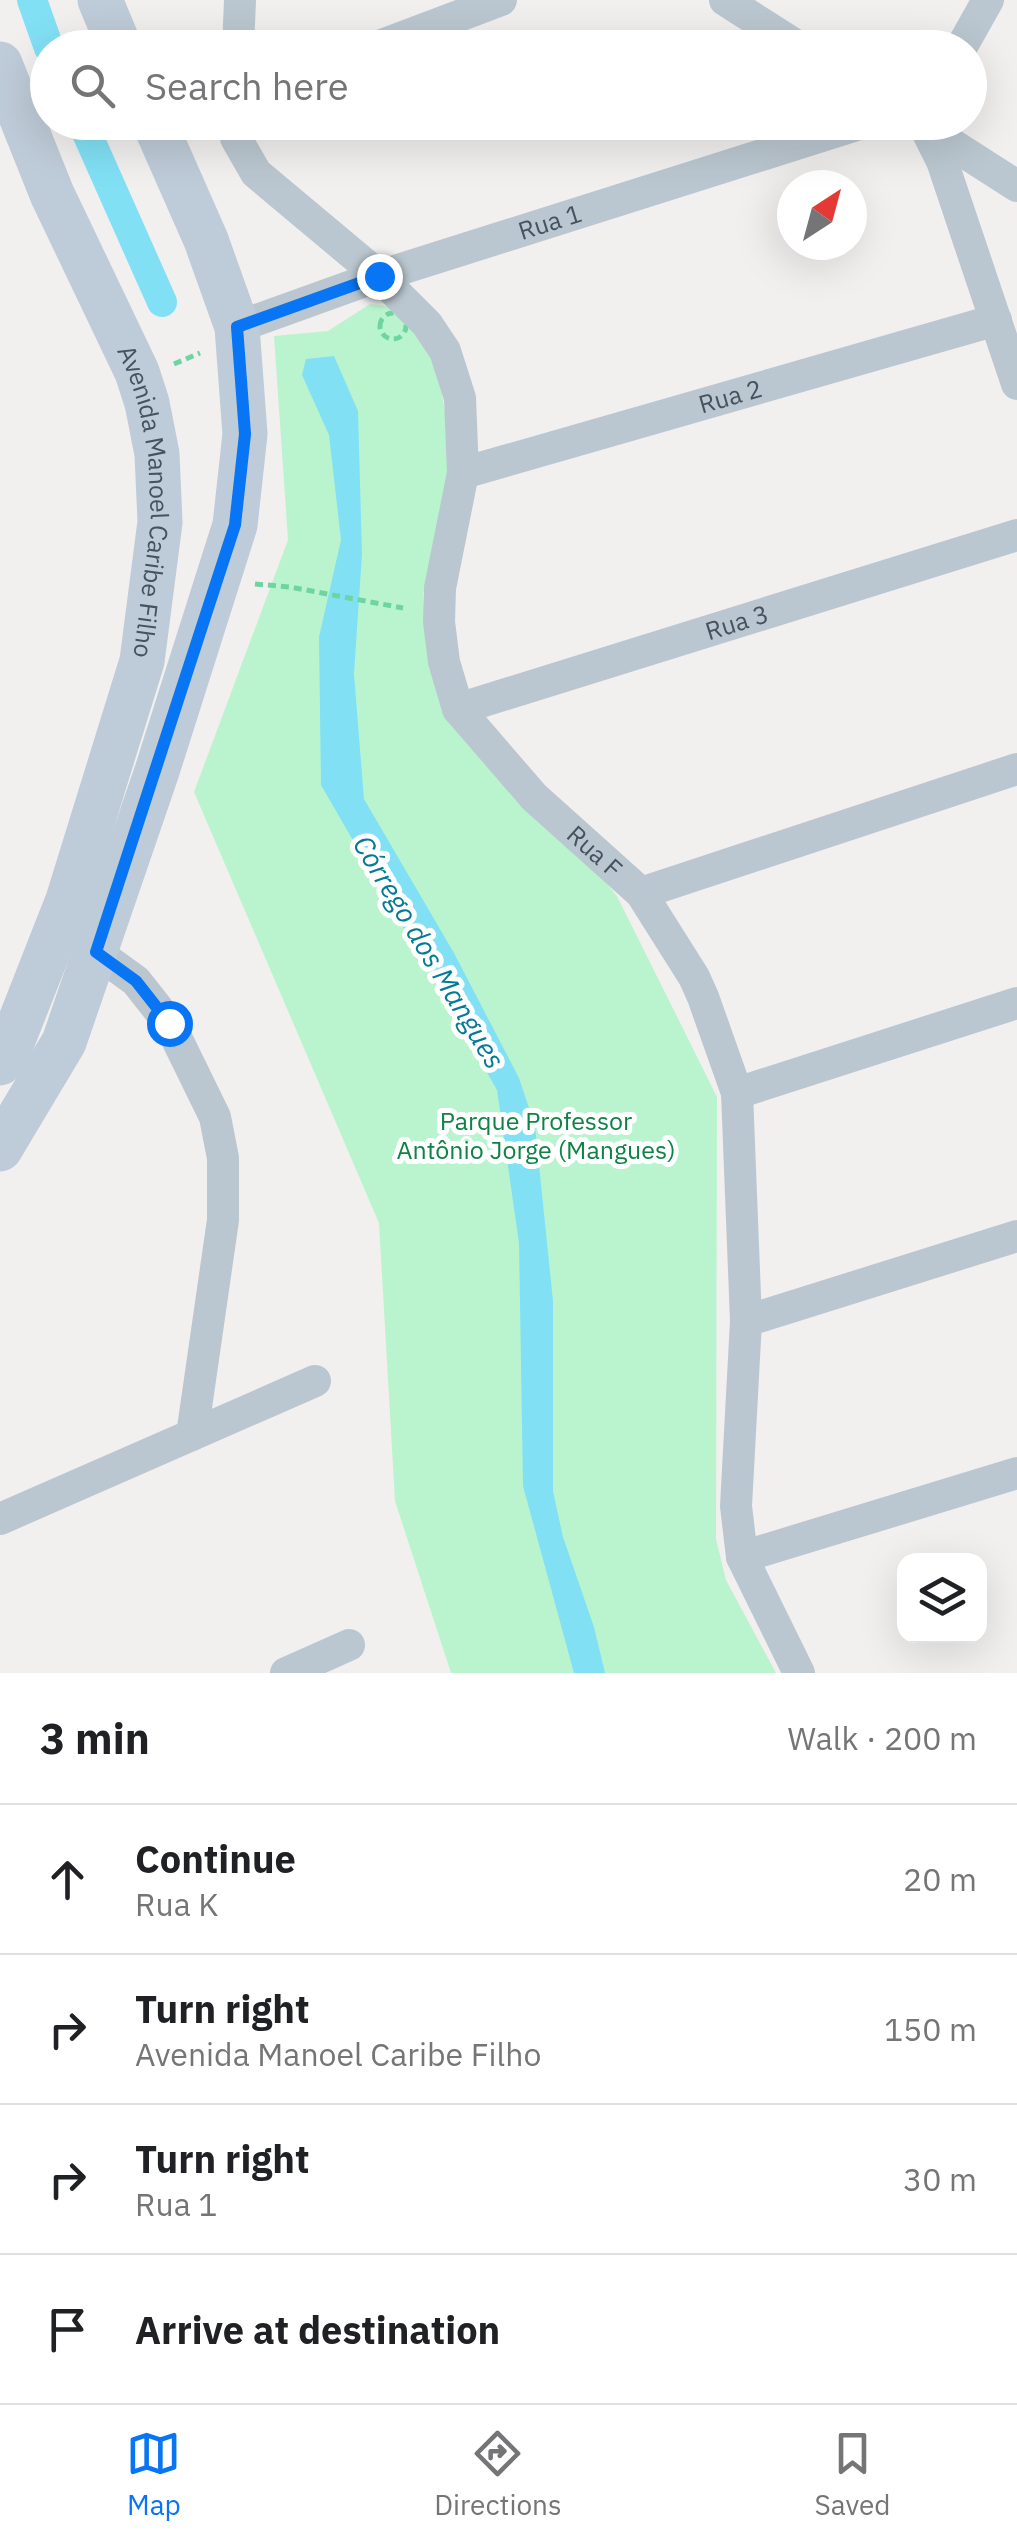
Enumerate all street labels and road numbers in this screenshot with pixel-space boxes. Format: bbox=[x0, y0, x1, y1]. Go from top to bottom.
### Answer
street label: Rua 1 bbox=[514, 196, 585, 247]
street label: Avenida Manoel Caribe Filho bbox=[110, 339, 177, 660]
street label: Rua 2 bbox=[695, 371, 766, 421]
street label: Rua 3 bbox=[701, 596, 772, 647]
street label: Rua F bbox=[560, 818, 630, 885]

